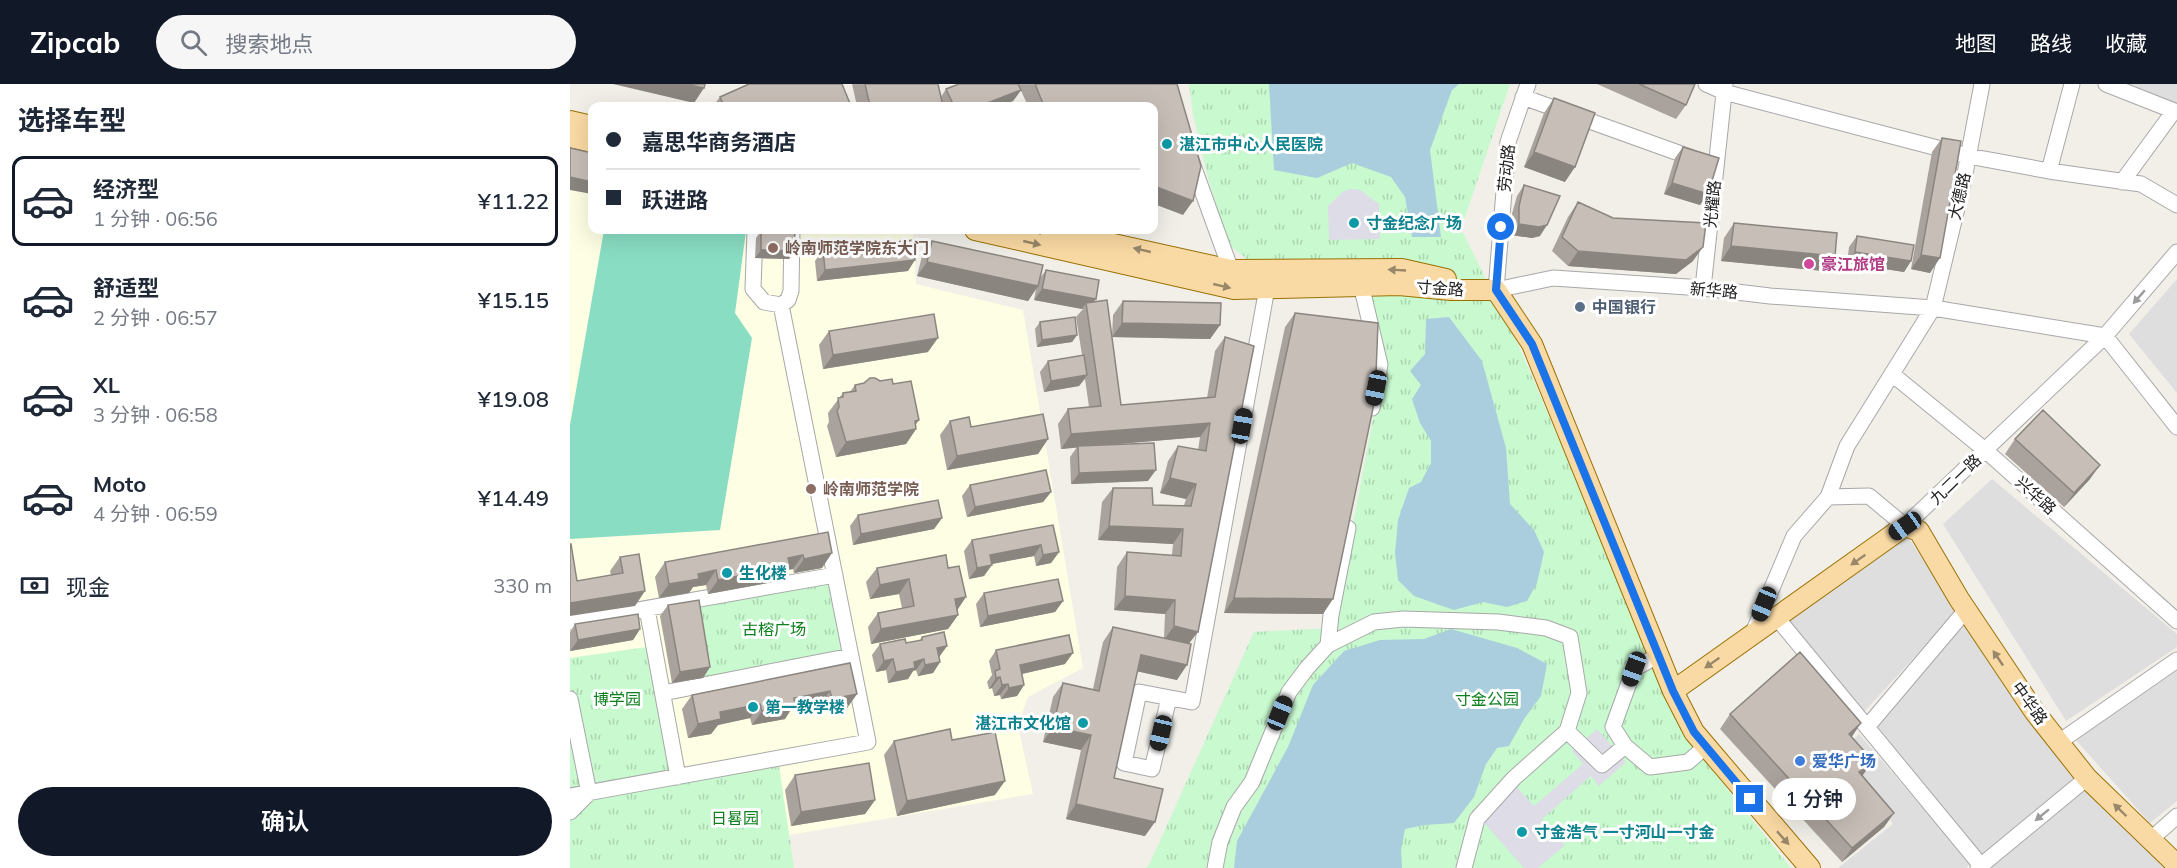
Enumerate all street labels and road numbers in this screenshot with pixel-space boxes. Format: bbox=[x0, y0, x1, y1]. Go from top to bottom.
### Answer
street label: 劳动路 bbox=[1494, 143, 1518, 193]
street label: 大德路 bbox=[1944, 170, 1974, 222]
street label: 光耀路 bbox=[1700, 179, 1724, 229]
street label: 寸金路 bbox=[1415, 276, 1465, 300]
street label: 新华路 bbox=[1689, 278, 1739, 302]
street label: 九二一路 bbox=[1925, 450, 1985, 508]
street label: 兴华路 bbox=[2011, 472, 2061, 518]
street label: 中华路 bbox=[2008, 678, 2052, 728]

